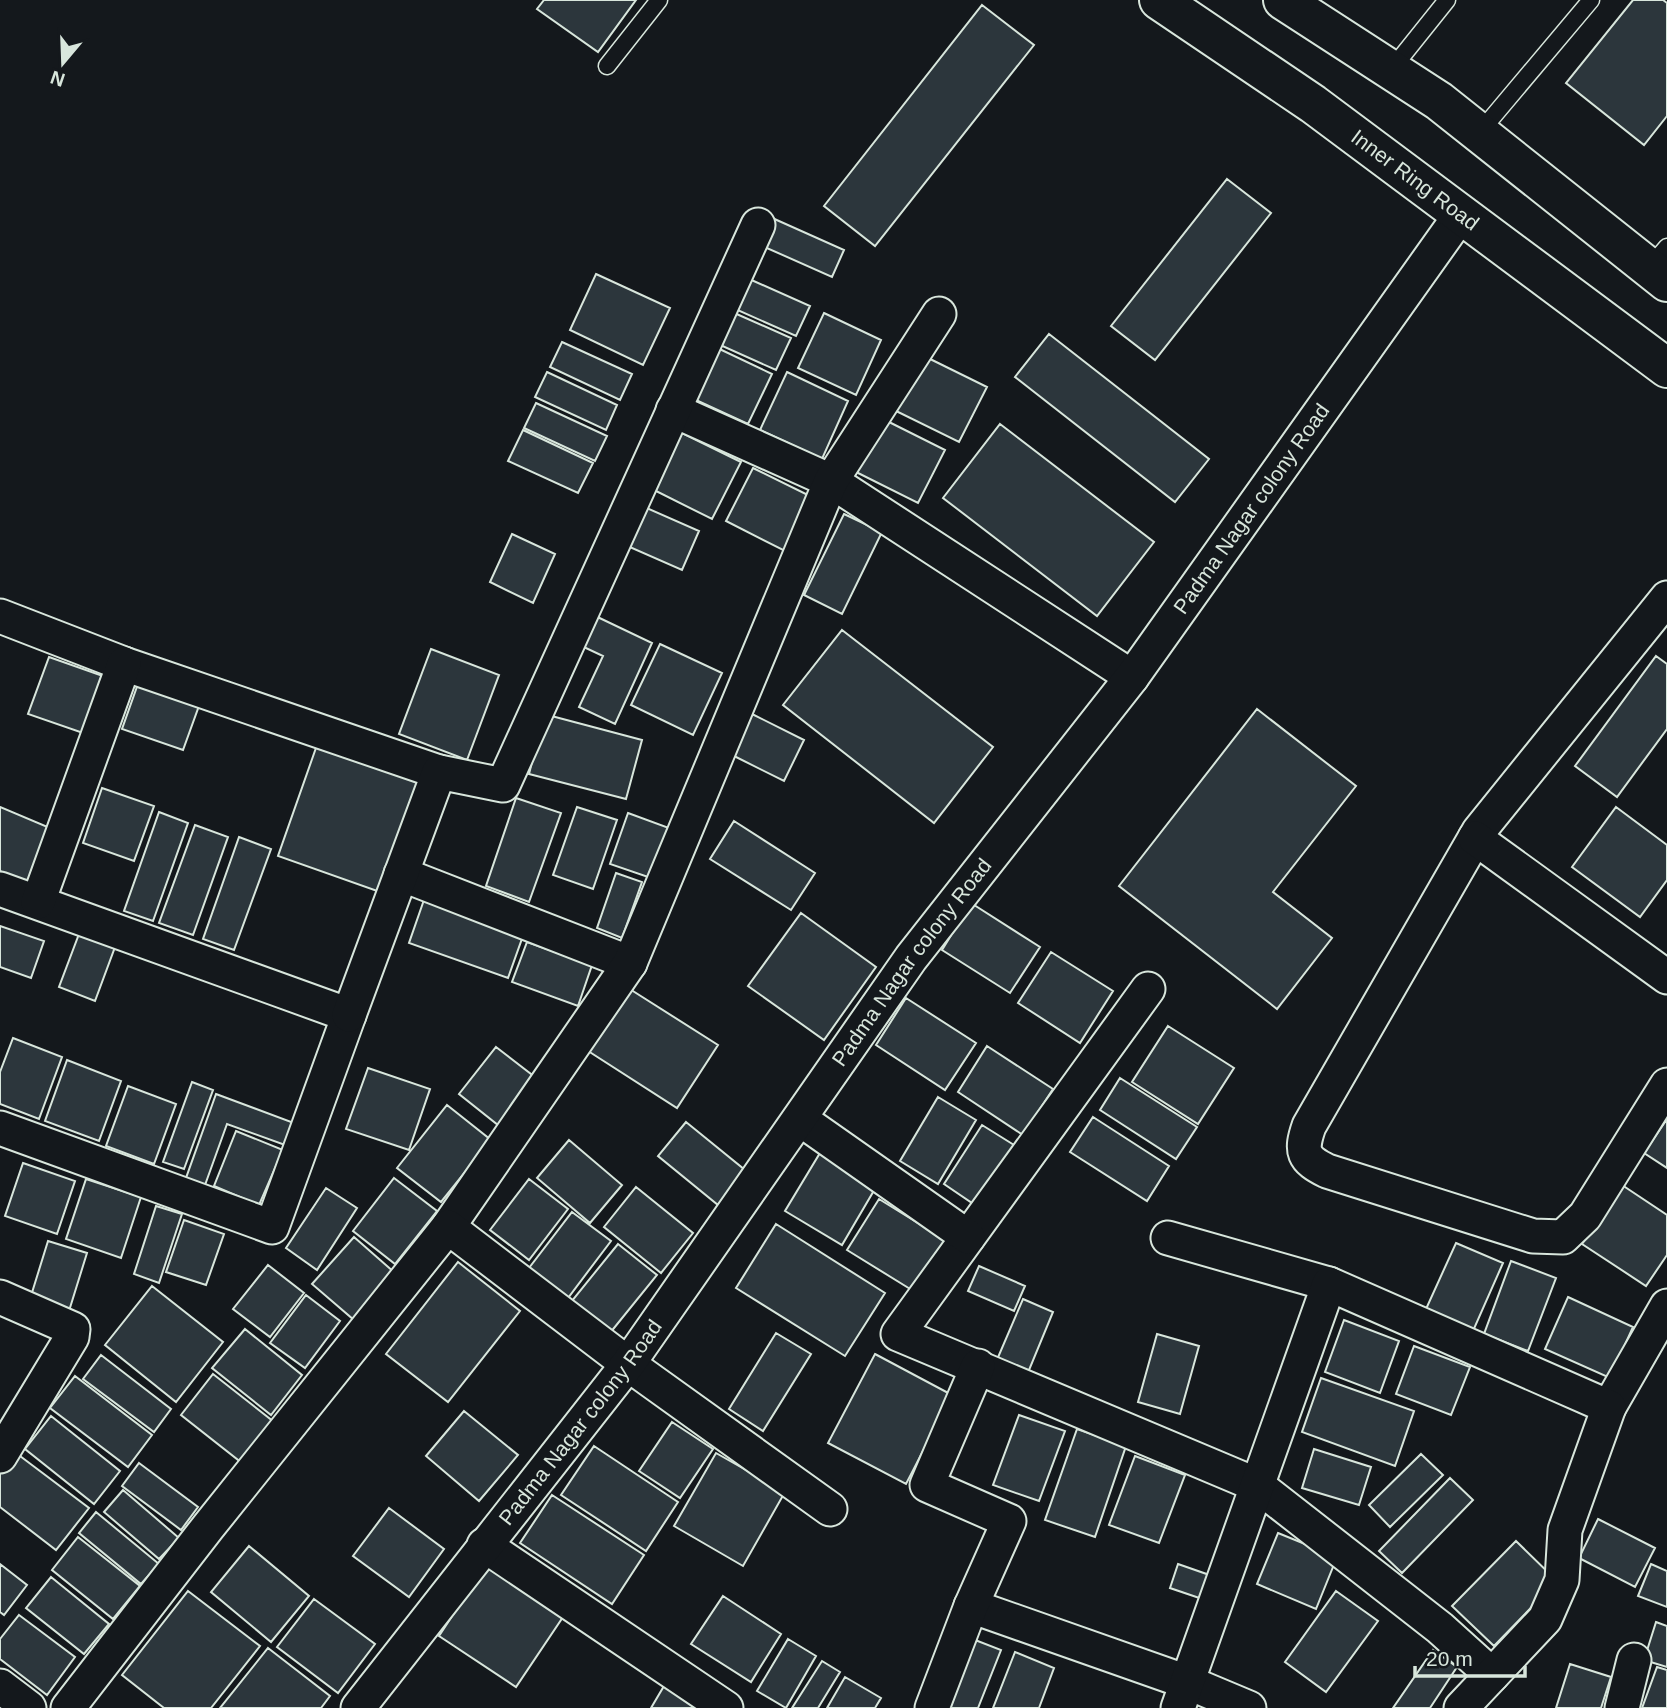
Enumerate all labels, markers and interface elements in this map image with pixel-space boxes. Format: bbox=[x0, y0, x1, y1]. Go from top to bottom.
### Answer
north arrow bbox=[28, 28, 98, 98]
text: N bbox=[48, 66, 68, 91]
street label: Inner Ring Road bbox=[1347, 125, 1483, 235]
street label: Padma Nagar colony Road bbox=[1169, 399, 1334, 618]
street label: Padma Nagar colony Road bbox=[827, 854, 996, 1070]
street label: Padma Nagar colony Road bbox=[494, 1315, 666, 1529]
scale bar bbox=[1415, 1634, 1525, 1678]
text: 20 m bbox=[1426, 1647, 1473, 1670]

